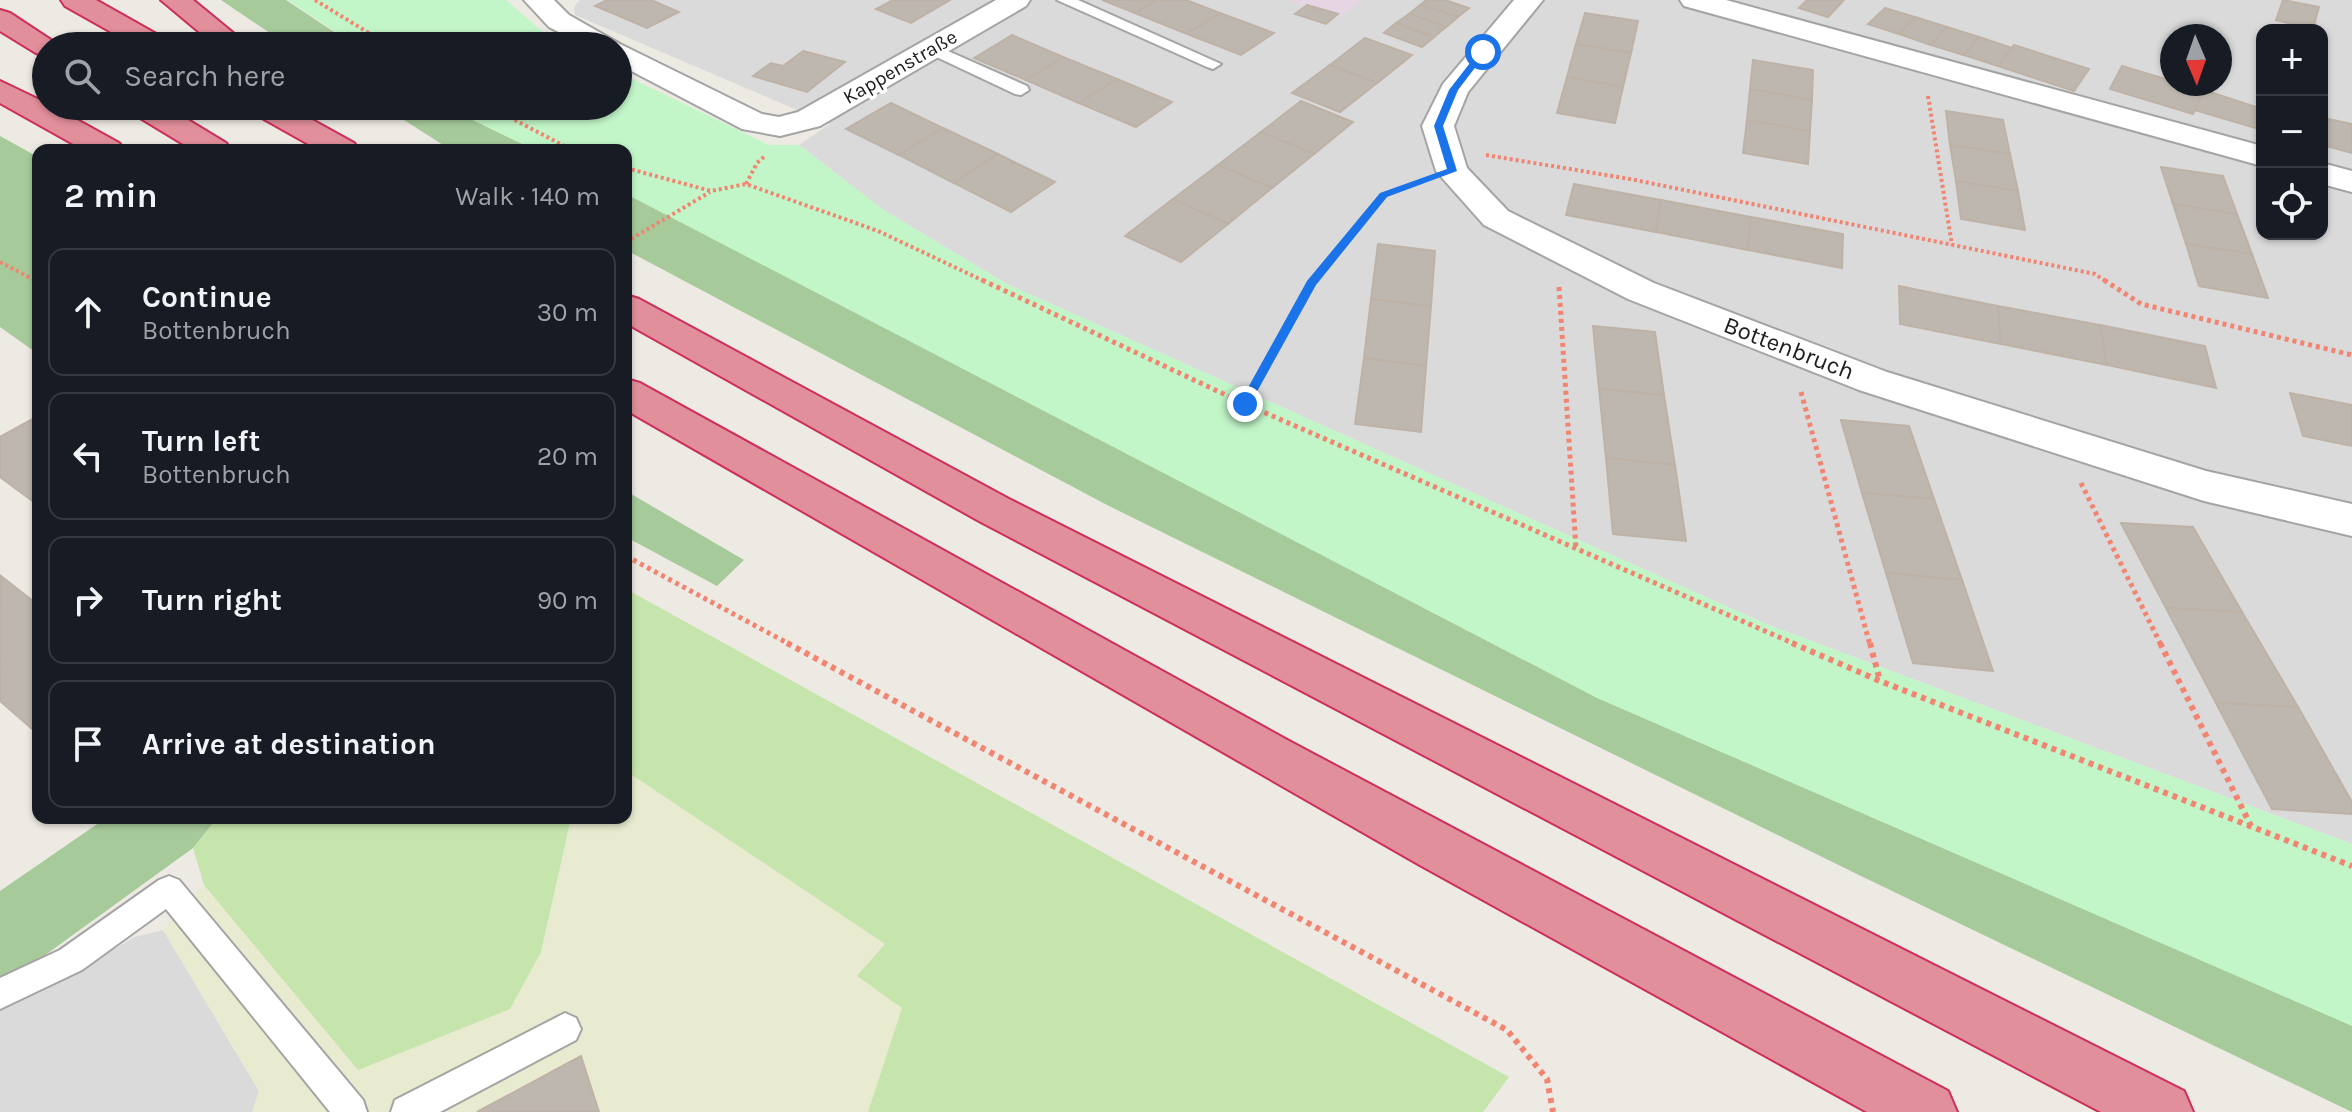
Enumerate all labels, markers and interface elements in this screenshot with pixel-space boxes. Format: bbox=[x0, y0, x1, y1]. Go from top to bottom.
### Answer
north arrow bbox=[2160, 24, 2232, 96]
map controls bbox=[2256, 24, 2328, 240]
button: + bbox=[2256, 24, 2328, 96]
street label: Kappenstraße bbox=[839, 25, 961, 109]
search box bbox=[32, 32, 632, 120]
route start bbox=[1465, 34, 1501, 70]
icon: search bbox=[60, 54, 104, 98]
text: Search here bbox=[124, 58, 285, 94]
button: − bbox=[2256, 96, 2328, 168]
button: locate bbox=[2256, 168, 2328, 240]
text: 2 min bbox=[64, 176, 158, 216]
text: Walk · 140 m bbox=[455, 181, 600, 212]
text: Continue bbox=[142, 279, 272, 315]
icon: ahead bbox=[66, 290, 110, 334]
text: 30 m bbox=[537, 297, 598, 328]
street label: Bottenbruch bbox=[1720, 310, 1858, 386]
text: Bottenbruch bbox=[142, 315, 291, 346]
route end bbox=[1227, 386, 1263, 422]
text: Turn left bbox=[142, 423, 260, 459]
icon: left bbox=[66, 434, 110, 478]
text: 20 m bbox=[537, 441, 598, 472]
text: Bottenbruch bbox=[142, 459, 291, 490]
icon: right bbox=[66, 578, 110, 622]
text: Turn right bbox=[142, 582, 282, 618]
text: 90 m bbox=[537, 585, 598, 616]
icon: arrive bbox=[66, 722, 110, 766]
text: Arrive at destination bbox=[142, 726, 436, 762]

